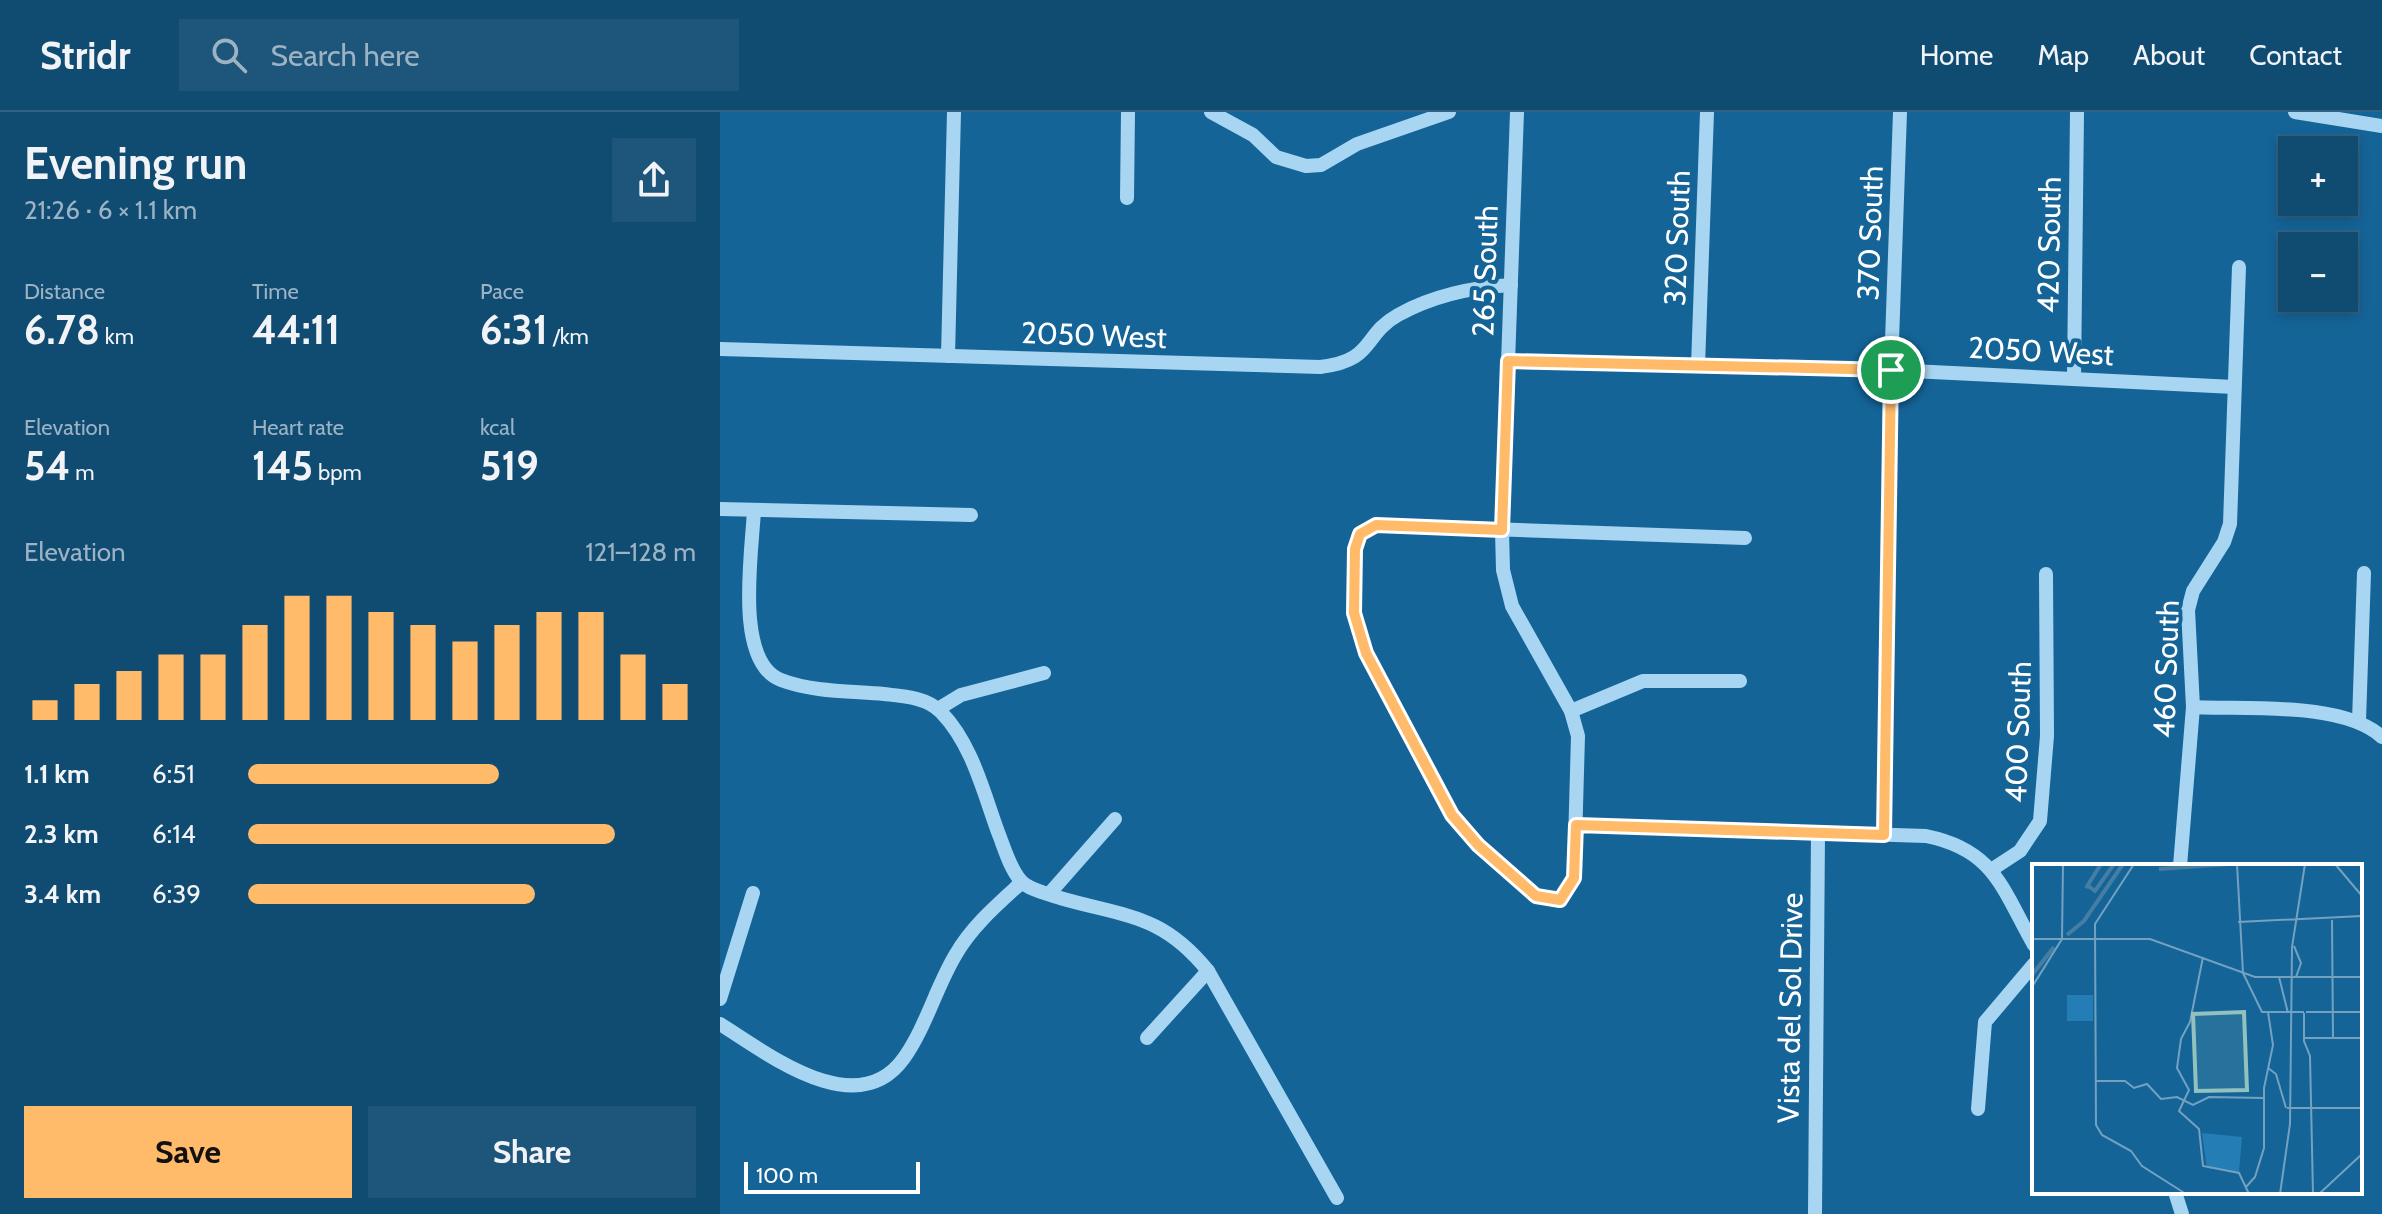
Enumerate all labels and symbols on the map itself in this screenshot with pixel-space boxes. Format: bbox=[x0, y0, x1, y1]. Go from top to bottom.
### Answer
street label: 370 South bbox=[1849, 165, 1891, 301]
street label: 320 South bbox=[1656, 170, 1698, 306]
street label: 420 South bbox=[2029, 176, 2069, 314]
street label: 265 South bbox=[1464, 204, 1506, 338]
street label: 2050 West bbox=[1021, 314, 1167, 356]
street label: 2050 West bbox=[1967, 329, 2115, 373]
pin bbox=[1857, 336, 1925, 404]
street label: 460 South bbox=[2145, 599, 2187, 739]
street label: 400 South bbox=[1997, 660, 2039, 804]
inset map bbox=[2032, 864, 2362, 1194]
street label: Vista del Sol Drive bbox=[1769, 892, 1811, 1124]
scale bar bbox=[744, 1158, 920, 1194]

